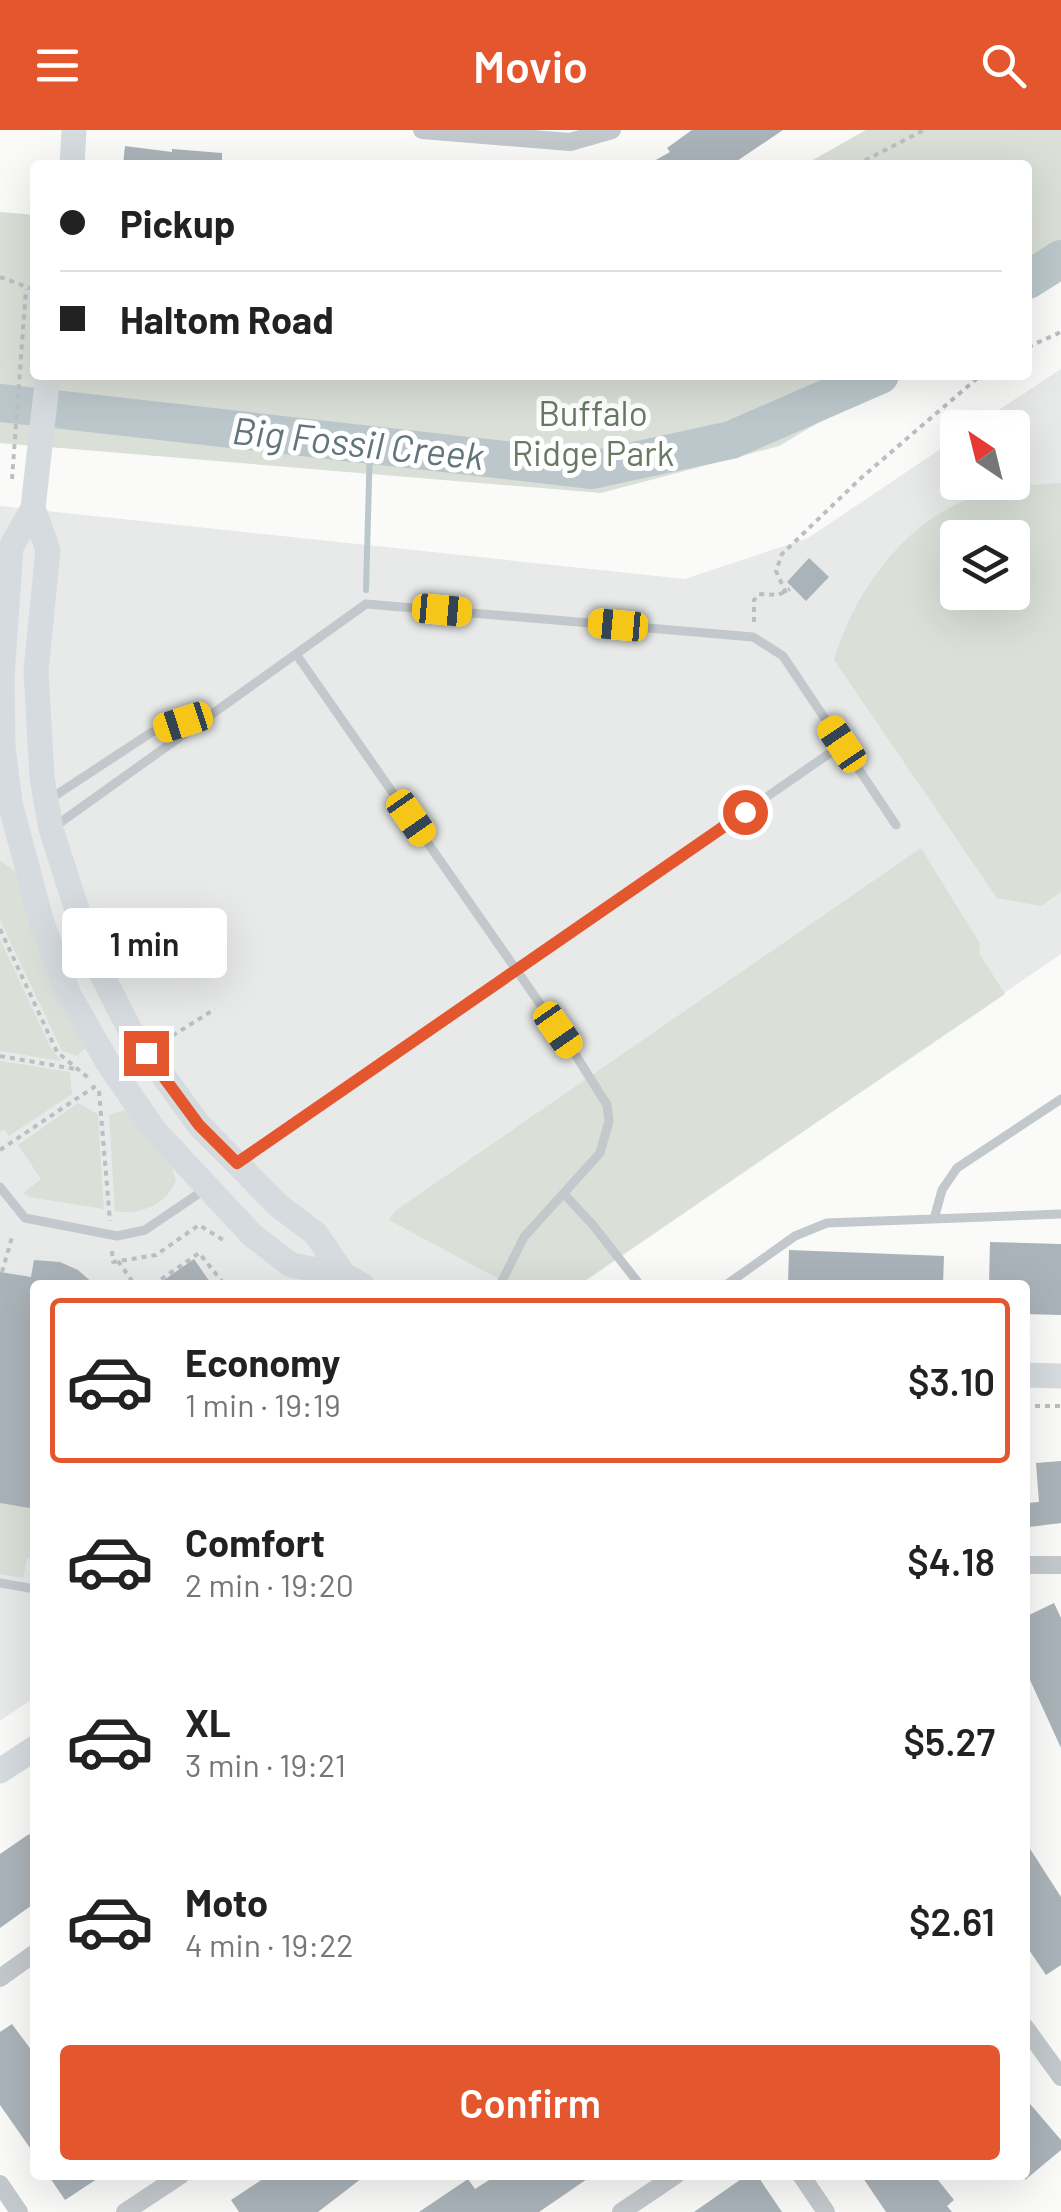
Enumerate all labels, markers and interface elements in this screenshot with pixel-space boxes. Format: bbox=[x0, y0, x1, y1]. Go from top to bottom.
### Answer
icon: menu bbox=[30, 38, 85, 93]
text: Movio bbox=[473, 38, 588, 92]
icon: search bbox=[976, 38, 1031, 93]
text: Pickup bbox=[120, 200, 235, 246]
text: Haltom Road bbox=[120, 296, 334, 342]
park label: Buffalo Ridge Park bbox=[512, 391, 674, 473]
water label: Big Fossil Creek bbox=[230, 406, 487, 478]
north arrow bbox=[940, 410, 1030, 500]
map controls bbox=[940, 410, 1030, 610]
button: layers bbox=[940, 520, 1030, 610]
car bbox=[411, 592, 473, 628]
car bbox=[587, 607, 649, 643]
car bbox=[150, 698, 216, 746]
car bbox=[813, 711, 871, 777]
car bbox=[382, 785, 440, 851]
route start bbox=[723, 790, 768, 835]
callout: 1 min bbox=[64, 908, 228, 978]
text: 1 min bbox=[110, 924, 179, 962]
car bbox=[529, 997, 587, 1063]
route end bbox=[124, 1031, 169, 1076]
icon: car bbox=[65, 1336, 155, 1426]
text: Economy bbox=[185, 1339, 340, 1385]
text: $3.10 bbox=[908, 1358, 995, 1404]
text: 1 min · 19:19 bbox=[185, 1385, 341, 1423]
icon: car bbox=[65, 1516, 155, 1606]
text: Comfort bbox=[185, 1519, 325, 1565]
text: $4.18 bbox=[907, 1538, 995, 1584]
text: 2 min · 19:20 bbox=[185, 1565, 354, 1603]
icon: car bbox=[65, 1696, 155, 1786]
text: XL bbox=[185, 1699, 231, 1745]
text: $5.27 bbox=[903, 1718, 995, 1764]
text: 3 min · 19:21 bbox=[185, 1745, 346, 1783]
icon: car bbox=[65, 1876, 155, 1966]
text: Moto bbox=[185, 1879, 268, 1925]
text: $2.61 bbox=[909, 1898, 995, 1944]
text: 4 min · 19:22 bbox=[185, 1925, 353, 1963]
button: Confirm bbox=[60, 2045, 1000, 2160]

